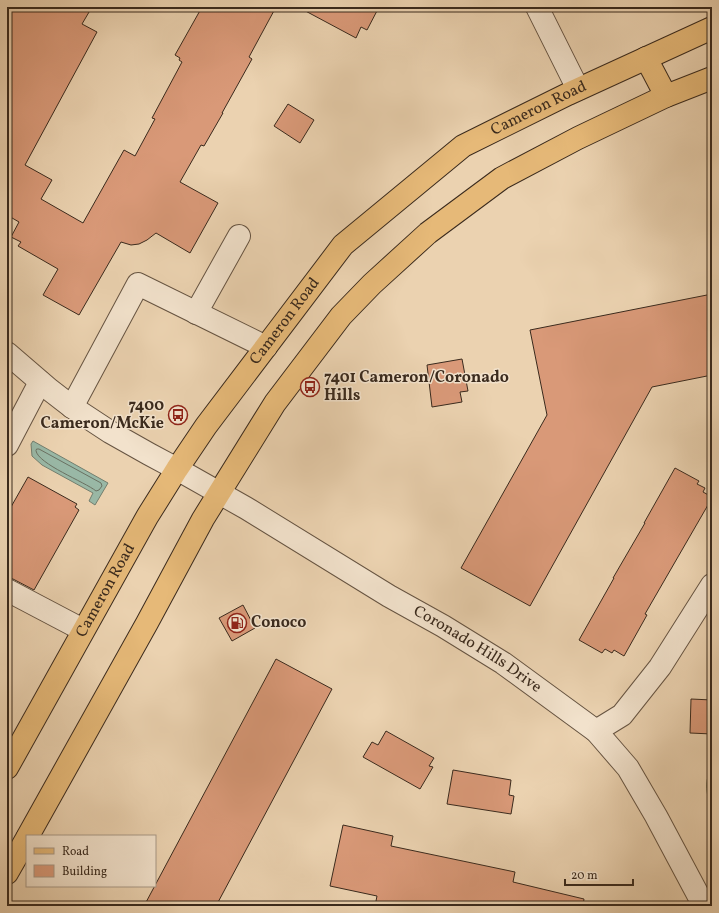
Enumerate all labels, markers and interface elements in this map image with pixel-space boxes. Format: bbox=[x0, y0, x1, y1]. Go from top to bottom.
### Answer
street label: Cameron Road bbox=[487, 76, 590, 141]
street label: Cameron Road bbox=[245, 273, 325, 370]
place label: 7401 Cameron/Coronado Hills bbox=[324, 367, 509, 407]
bus stop icon: 7401 Cameron/Coronado Hills bbox=[299, 376, 321, 398]
place label: 7400 Cameron/McKie bbox=[40, 395, 164, 435]
bus stop icon: 7400 Cameron/McKie bbox=[167, 404, 189, 426]
street label: Cameron Road bbox=[71, 540, 141, 642]
street label: Coronado Hills Drive bbox=[409, 601, 546, 698]
fuel station icon: Conoco bbox=[226, 612, 248, 634]
place label: Conoco bbox=[251, 612, 306, 634]
legend bbox=[26, 835, 156, 887]
text: Road bbox=[62, 844, 89, 860]
scale bar bbox=[565, 861, 633, 887]
text: Building bbox=[62, 864, 107, 880]
text: 20 m bbox=[571, 868, 598, 884]

